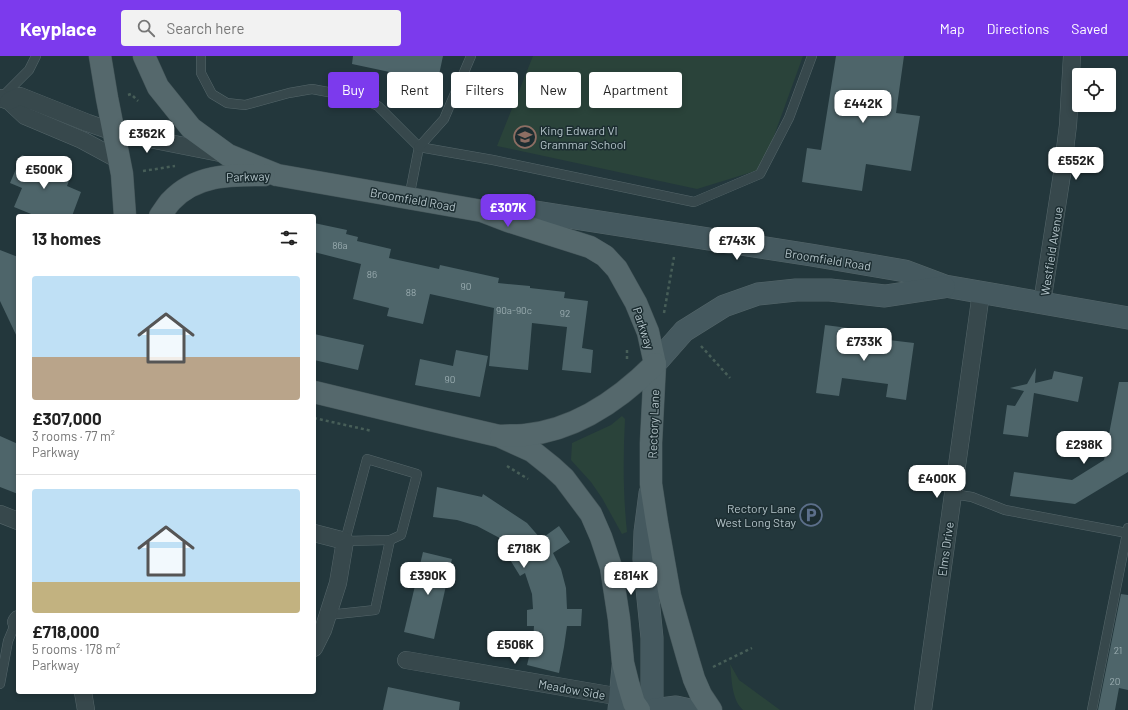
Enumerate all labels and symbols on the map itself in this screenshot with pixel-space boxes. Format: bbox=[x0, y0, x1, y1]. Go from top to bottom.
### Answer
pin: £442K bbox=[835, 90, 891, 124]
pin: £362K bbox=[119, 120, 175, 154]
place label: King Edward VI Grammar School bbox=[540, 123, 626, 151]
school or university icon: King Edward VI Grammar School bbox=[512, 124, 538, 150]
pin: £552K bbox=[1048, 147, 1104, 181]
pin: £500K bbox=[16, 156, 72, 190]
street label: Parkway bbox=[226, 168, 271, 184]
street label: Broomfield Road bbox=[369, 185, 457, 213]
pin: £307K bbox=[480, 194, 536, 228]
street label: Westfield Avenue bbox=[1037, 205, 1065, 297]
pin: £743K bbox=[709, 227, 765, 261]
house number: 86a bbox=[332, 239, 348, 251]
street label: Broomfield Road bbox=[784, 245, 872, 273]
house number: 86 bbox=[367, 268, 377, 280]
house number: 90 bbox=[461, 280, 471, 292]
house number: 88 bbox=[406, 286, 416, 298]
house number: 90a-90c bbox=[496, 304, 532, 316]
street label: Parkway bbox=[631, 305, 658, 351]
house number: 92 bbox=[560, 307, 570, 319]
pin: £733K bbox=[836, 328, 892, 362]
house number: 90 bbox=[445, 373, 455, 385]
street label: Rectory Lane bbox=[645, 389, 661, 459]
pin: £298K bbox=[1056, 431, 1112, 465]
pin: £400K bbox=[909, 465, 965, 499]
place label: Rectory Lane West Long Stay bbox=[716, 501, 796, 529]
parking icon: Rectory Lane West Long Stay bbox=[798, 502, 824, 528]
street label: Elms Drive bbox=[934, 521, 956, 577]
pin: £718K bbox=[496, 535, 552, 569]
pin: £390K bbox=[400, 562, 456, 596]
pin: £814K bbox=[603, 562, 659, 596]
pin: £506K bbox=[487, 631, 543, 665]
house number: 21 bbox=[1114, 644, 1122, 656]
house number: 20 bbox=[1109, 675, 1121, 687]
street label: Meadow Side bbox=[537, 676, 607, 702]

